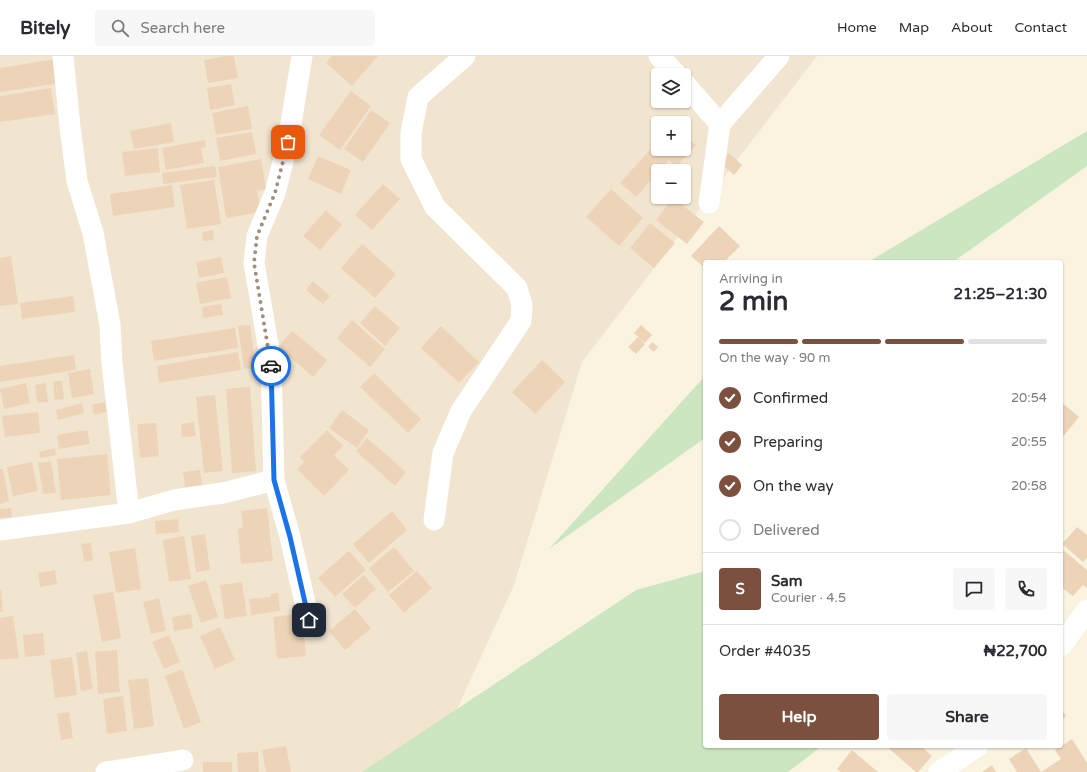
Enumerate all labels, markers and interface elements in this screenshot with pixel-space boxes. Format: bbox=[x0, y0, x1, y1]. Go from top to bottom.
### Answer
search box bbox=[95, 10, 375, 46]
text: Bitely bbox=[20, 17, 71, 39]
icon: search bbox=[109, 17, 131, 39]
text: Search here bbox=[141, 19, 225, 37]
text: Home bbox=[837, 19, 877, 36]
text: Map bbox=[899, 19, 929, 36]
text: About bbox=[951, 19, 993, 36]
text: Contact bbox=[1015, 19, 1067, 36]
map controls bbox=[651, 68, 691, 204]
button: layers bbox=[651, 68, 691, 108]
button: + bbox=[651, 116, 691, 156]
pin bbox=[271, 125, 305, 159]
icon: bag bbox=[277, 131, 299, 153]
button: − bbox=[651, 164, 691, 204]
text: Arriving in bbox=[719, 271, 783, 287]
text: 21:25–21:30 bbox=[954, 285, 1047, 303]
text: 2 min bbox=[719, 286, 788, 317]
courier bbox=[251, 346, 291, 386]
text: On the way · 90 m bbox=[719, 350, 831, 366]
icon: car bbox=[260, 355, 282, 377]
icon: check bbox=[719, 387, 741, 409]
text: Confirmed bbox=[753, 389, 828, 407]
text: 20:54 bbox=[1011, 390, 1047, 406]
icon: check bbox=[719, 431, 741, 453]
text: Preparing bbox=[753, 433, 823, 451]
text: 20:55 bbox=[1011, 434, 1047, 450]
icon: check bbox=[719, 475, 741, 497]
text: On the way bbox=[753, 477, 833, 495]
text: 20:58 bbox=[1011, 478, 1047, 494]
text: Delivered bbox=[753, 521, 820, 539]
button: chat bbox=[953, 568, 995, 610]
button: phone bbox=[1005, 568, 1047, 610]
text: Sam bbox=[771, 572, 802, 590]
text: S bbox=[735, 580, 745, 598]
text: Courier · 4.5 bbox=[771, 590, 846, 606]
pin bbox=[292, 603, 326, 637]
icon: home bbox=[298, 609, 320, 631]
text: Order #4035 bbox=[719, 642, 811, 660]
text: ₦22,700 bbox=[984, 642, 1047, 660]
button: Help bbox=[719, 694, 879, 740]
button: Share bbox=[887, 694, 1047, 740]

